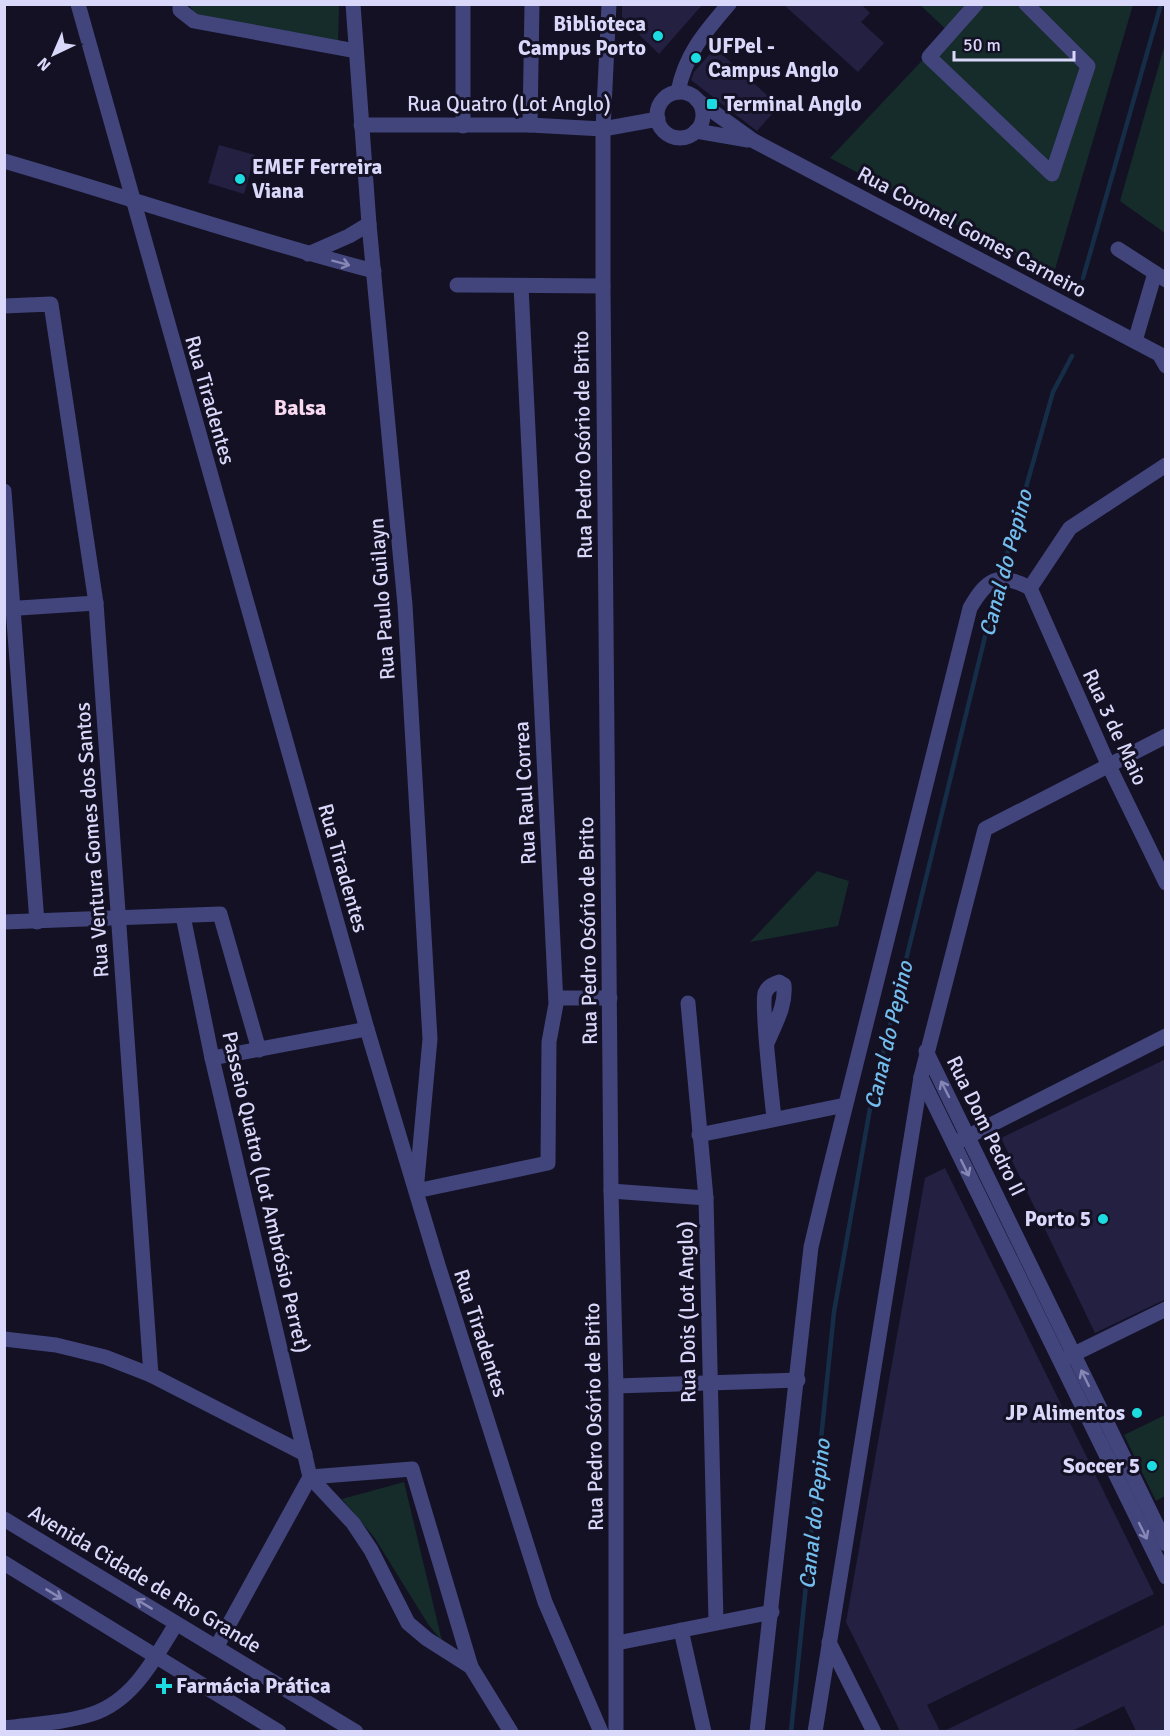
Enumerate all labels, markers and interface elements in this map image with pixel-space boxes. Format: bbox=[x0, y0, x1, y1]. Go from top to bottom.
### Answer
place label: Biblioteca Campus Porto bbox=[518, 11, 646, 61]
north arrow bbox=[24, 24, 84, 84]
scale bar bbox=[954, 24, 1074, 62]
marker: Biblioteca Campus Porto bbox=[651, 29, 665, 43]
place label: UFPel - Campus Anglo bbox=[708, 33, 839, 83]
text: 50 m bbox=[963, 34, 1001, 56]
marker: UFPel - Campus Anglo bbox=[689, 51, 703, 65]
text: N bbox=[33, 53, 55, 75]
street label: Rua Quatro (Lot Anglo) bbox=[407, 91, 611, 117]
place label: Terminal Anglo bbox=[724, 91, 862, 117]
marker: Terminal Anglo bbox=[705, 97, 719, 111]
place label: EMEF Ferreira Viana bbox=[252, 154, 383, 204]
street label: Rua Coronel Gomes Carneiro bbox=[853, 161, 1091, 303]
marker: EMEF Ferreira Viana bbox=[233, 172, 247, 186]
one-way arrow bbox=[331, 257, 350, 269]
street label: Rua Pedro Osório de Brito bbox=[568, 331, 598, 559]
street label: Rua Tiradentes bbox=[179, 332, 241, 468]
district label: Balsa bbox=[274, 394, 326, 421]
water label: Canal do Pepino bbox=[973, 485, 1038, 639]
street label: Rua Paulo Guilayn bbox=[363, 517, 401, 681]
street label: Rua 3 de Maio bbox=[1077, 665, 1153, 789]
street label: Rua Ventura Gomes dos Santos bbox=[69, 701, 115, 979]
street label: Rua Raul Correa bbox=[508, 720, 542, 866]
street label: Rua Tiradentes bbox=[312, 800, 374, 936]
street label: Rua Pedro Osório de Brito bbox=[573, 817, 603, 1045]
water label: Canal do Pepino bbox=[858, 957, 919, 1112]
street label: Passeio Quatro (Lot Ambrósio Perret) bbox=[216, 1029, 316, 1355]
street label: Rua Dom Pedro II bbox=[941, 1052, 1031, 1200]
one-way arrow bbox=[939, 1080, 950, 1098]
one-way arrow bbox=[959, 1158, 971, 1176]
place label: Porto 5 bbox=[1024, 1206, 1091, 1232]
marker: Porto 5 bbox=[1096, 1212, 1110, 1226]
street label: Rua Dois (Lot Anglo) bbox=[672, 1221, 702, 1403]
street label: Rua Tiradentes bbox=[448, 1266, 514, 1400]
street label: Rua Pedro Osório de Brito bbox=[579, 1303, 609, 1531]
one-way arrow bbox=[1078, 1369, 1090, 1387]
place label: JP Alimentos bbox=[1006, 1400, 1125, 1426]
marker: JP Alimentos bbox=[1130, 1406, 1144, 1420]
water label: Canal do Pepino bbox=[793, 1436, 836, 1590]
place label: Soccer 5 bbox=[1063, 1453, 1140, 1479]
marker: Soccer 5 bbox=[1145, 1459, 1159, 1473]
street label: Avenida Cidade de Rio Grande bbox=[24, 1499, 266, 1659]
one-way arrow bbox=[1138, 1522, 1150, 1540]
one-way arrow bbox=[45, 1588, 62, 1600]
one-way arrow bbox=[136, 1598, 153, 1610]
place label: Farmácia Prática bbox=[176, 1673, 331, 1699]
marker: Farmácia Prática bbox=[157, 1679, 171, 1693]

